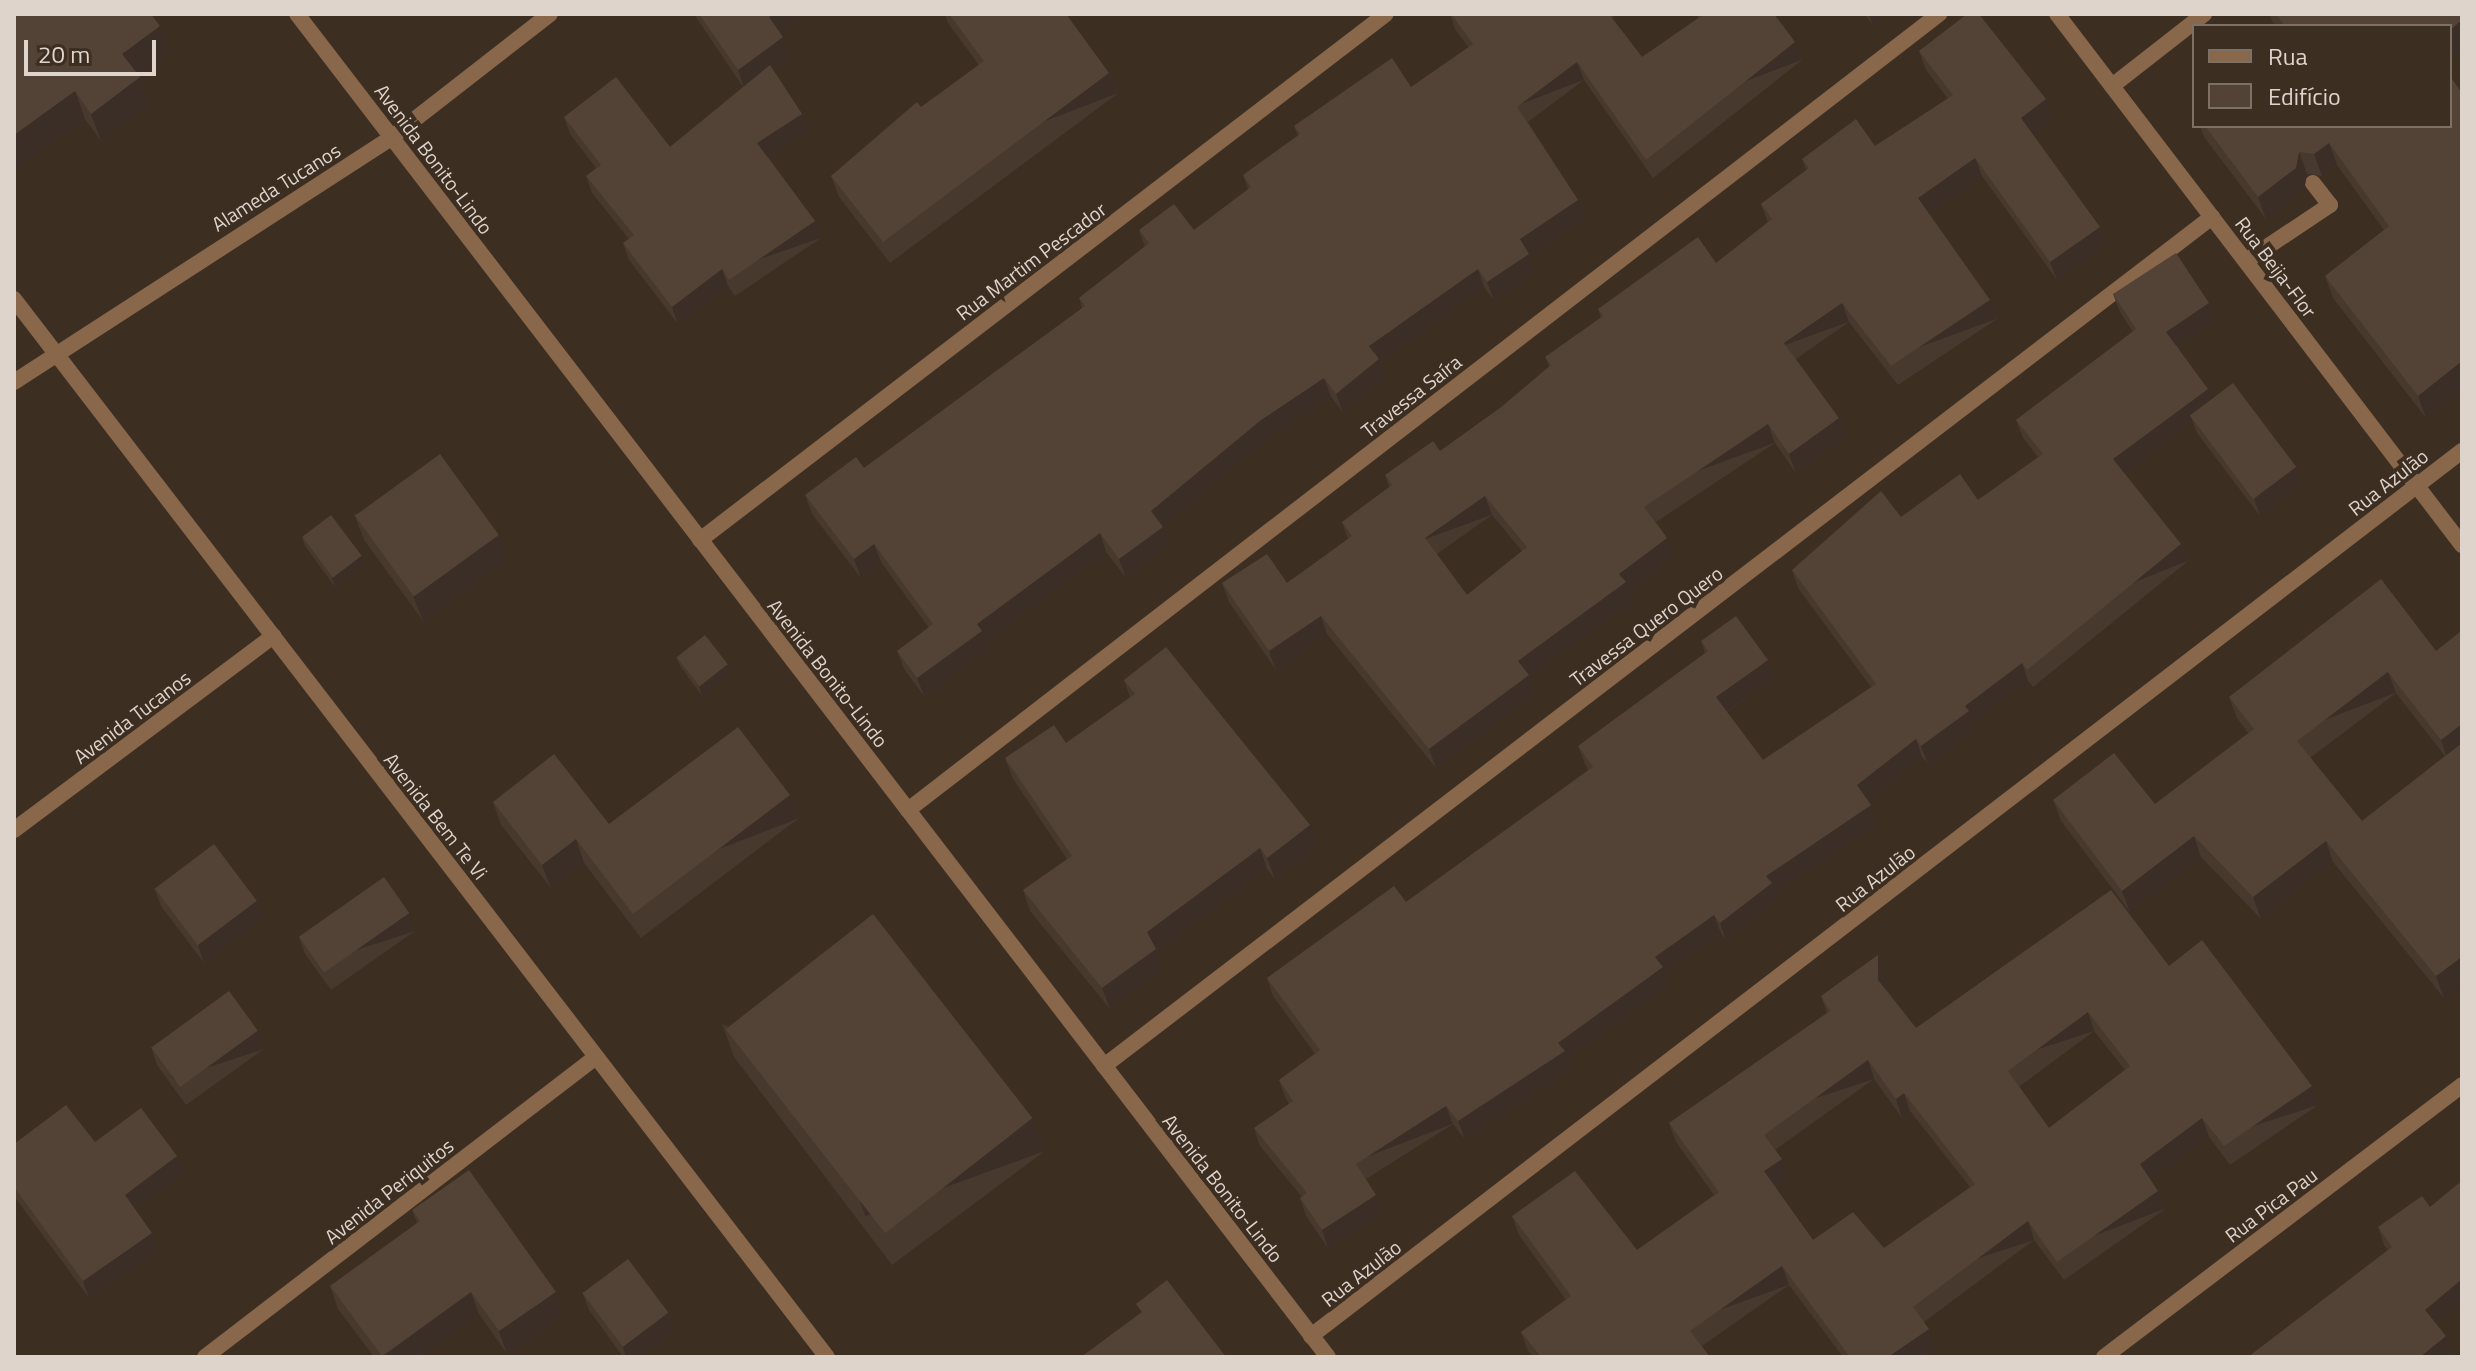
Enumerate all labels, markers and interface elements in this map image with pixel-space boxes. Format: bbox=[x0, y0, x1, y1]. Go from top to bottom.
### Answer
scale bar bbox=[28, 24, 160, 74]
legend bbox=[2192, 24, 2452, 128]
text: 20 m bbox=[38, 36, 90, 72]
text: Rua bbox=[2268, 38, 2307, 74]
text: Edifício bbox=[2268, 78, 2341, 114]
street label: Avenida Bonito-Lindo bbox=[370, 79, 498, 239]
street label: Alameda Tucanos bbox=[207, 138, 345, 236]
street label: Rua Martim Pescador bbox=[951, 197, 1111, 325]
street label: Rua Beija-Flor bbox=[2230, 212, 2322, 322]
street label: Travessa Saíra bbox=[1356, 349, 1466, 443]
street label: Rua Azulão bbox=[2344, 444, 2432, 520]
street label: Travessa Quero Quero bbox=[1565, 561, 1727, 691]
street label: Avenida Bonito-Lindo bbox=[763, 594, 893, 752]
street label: Avenida Tucanos bbox=[69, 665, 195, 769]
street label: Avenida Bem Te Vi bbox=[379, 748, 493, 884]
street label: Rua Azulão bbox=[1831, 840, 1919, 916]
street label: Avenida Bonito-Lindo bbox=[1158, 1109, 1288, 1267]
street label: Avenida Periquitos bbox=[320, 1133, 458, 1249]
street label: Rua Pica Pau bbox=[2220, 1163, 2322, 1247]
street label: Rua Azulão bbox=[1317, 1235, 1405, 1311]

